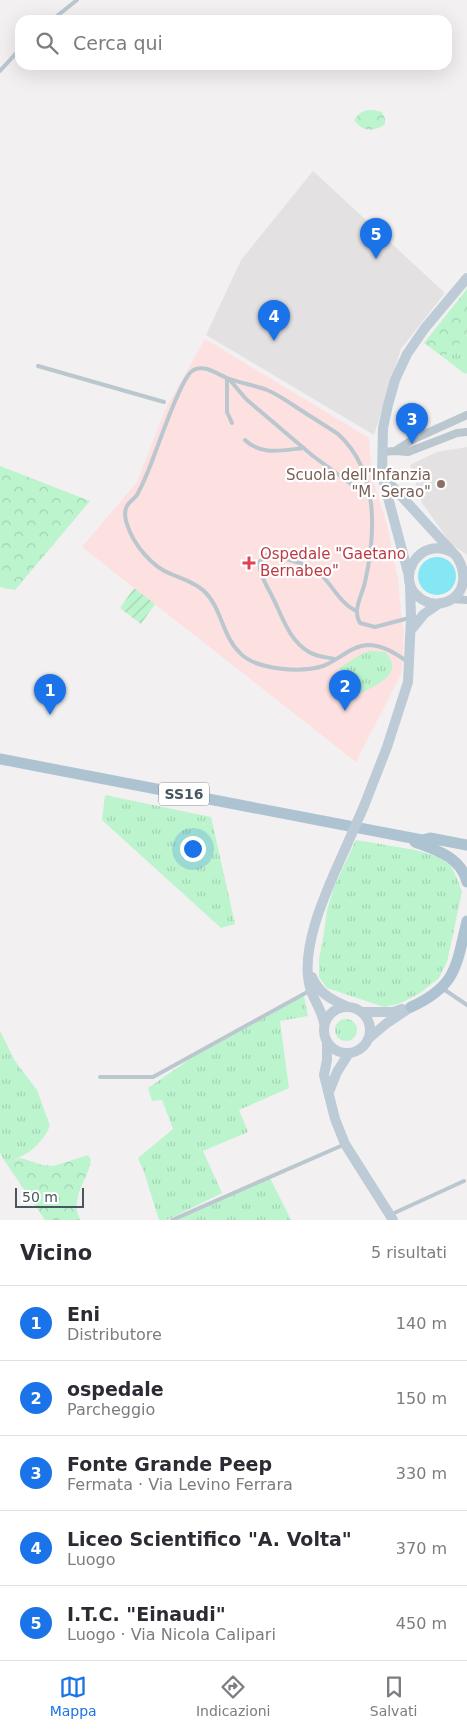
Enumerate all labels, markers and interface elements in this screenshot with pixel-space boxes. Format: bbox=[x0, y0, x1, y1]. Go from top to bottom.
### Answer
search box bbox=[15, 15, 452, 70]
icon: search bbox=[33, 29, 61, 57]
text: Cerca qui bbox=[73, 32, 163, 54]
pin: 5 bbox=[360, 218, 392, 259]
pin: 4 bbox=[258, 300, 290, 341]
pin: 3 bbox=[396, 403, 428, 444]
place label: Scuola dell'Infanzia "M. Serao" bbox=[286, 466, 431, 501]
marker: Scuola dell'Infanzia "M. Serao" bbox=[435, 478, 447, 490]
place label: Ospedale "Gaetano Bernabeo" bbox=[260, 545, 406, 580]
marker: Ospedale "Gaetano Bernabeo" bbox=[242, 556, 256, 570]
pin: 2 bbox=[329, 670, 361, 711]
pin: 1 bbox=[34, 674, 66, 715]
road number: SS16 bbox=[159, 782, 209, 806]
your location bbox=[180, 836, 206, 862]
scale bar bbox=[15, 1185, 84, 1208]
text: 50 m bbox=[22, 1189, 58, 1205]
text: Vicino bbox=[20, 1241, 92, 1265]
text: 5 risultati bbox=[371, 1243, 447, 1262]
text: Eni bbox=[67, 1303, 100, 1325]
text: 1 bbox=[30, 1314, 42, 1333]
text: 140 m bbox=[396, 1314, 447, 1333]
text: Distributore bbox=[67, 1325, 162, 1344]
text: ospedale bbox=[67, 1378, 164, 1400]
text: 2 bbox=[30, 1389, 42, 1408]
text: 150 m bbox=[396, 1389, 447, 1408]
text: Parcheggio bbox=[67, 1400, 155, 1419]
text: Fonte Grande Peep bbox=[67, 1453, 272, 1475]
text: 3 bbox=[30, 1464, 42, 1483]
text: 330 m bbox=[396, 1464, 447, 1483]
text: Fermata · Via Levino Ferrara bbox=[67, 1475, 293, 1494]
text: Liceo Scientifico "A. Volta" bbox=[67, 1528, 352, 1550]
text: 4 bbox=[30, 1539, 42, 1558]
text: 370 m bbox=[396, 1539, 447, 1558]
text: Luogo bbox=[67, 1550, 116, 1569]
text: I.T.C. "Einaudi" bbox=[67, 1603, 226, 1625]
text: 5 bbox=[30, 1614, 42, 1633]
text: 450 m bbox=[396, 1614, 447, 1633]
text: Luogo · Via Nicola Calipari bbox=[67, 1625, 276, 1644]
tab: Mappa bbox=[50, 1673, 97, 1719]
tab: Indicazioni bbox=[196, 1673, 271, 1719]
tab: Salvati bbox=[370, 1673, 417, 1719]

